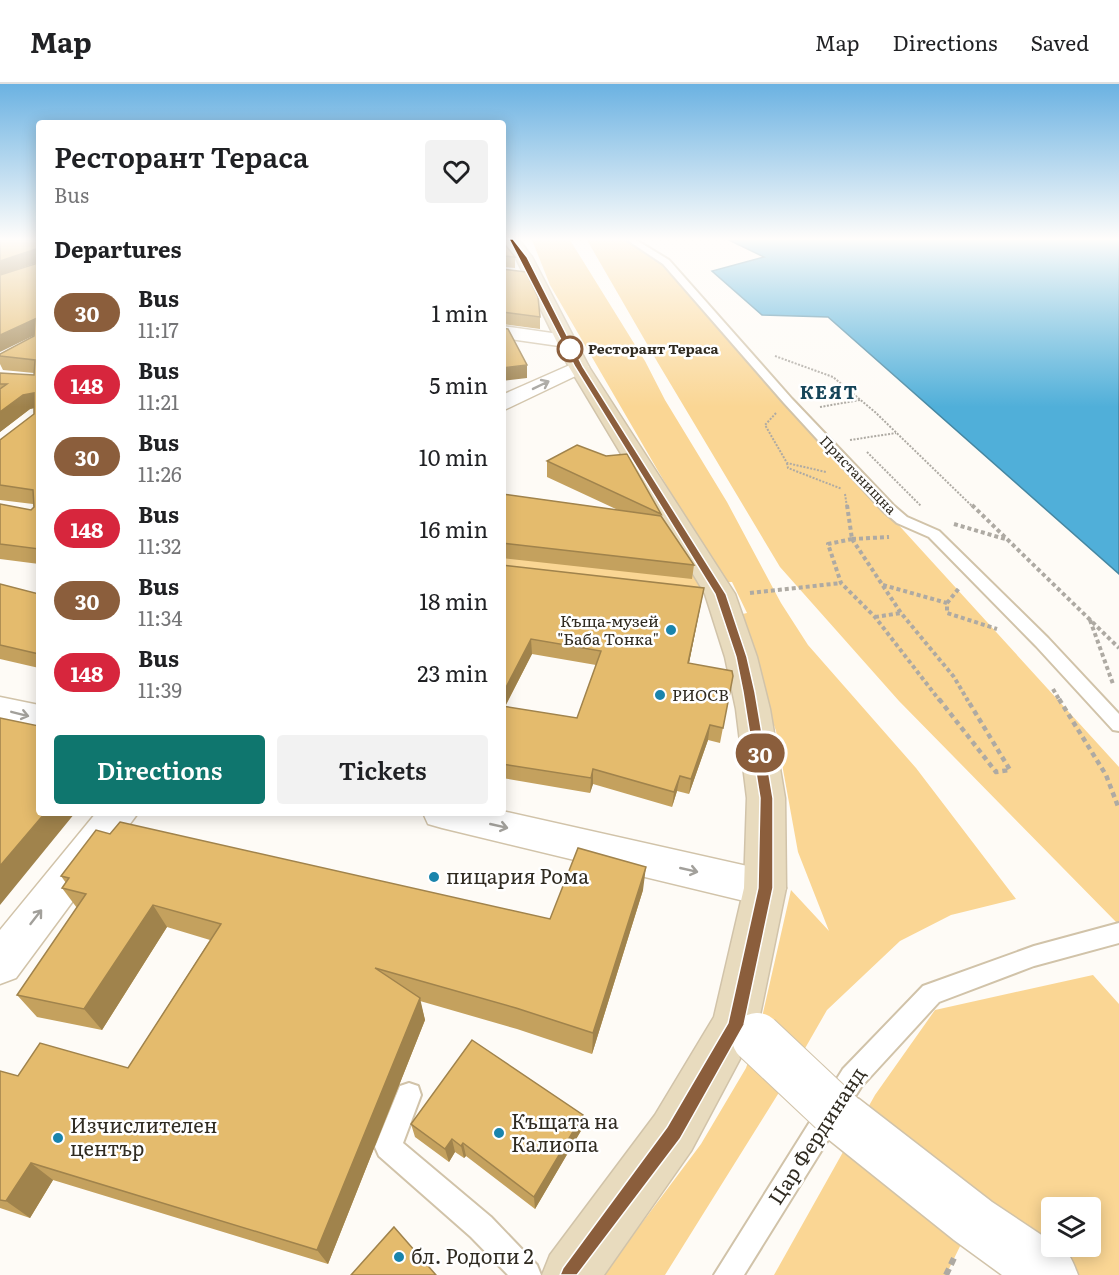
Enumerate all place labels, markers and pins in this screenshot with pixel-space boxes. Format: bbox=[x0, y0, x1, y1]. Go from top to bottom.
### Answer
marker: Ресторант Тераса bbox=[557, 336, 583, 362]
place label: Ресторант Тераса bbox=[588, 338, 720, 358]
place label: Къща-музей "Баба Тонка" bbox=[557, 608, 659, 650]
marker: Къща-музей "Баба Тонка" bbox=[664, 623, 678, 637]
place label: РИОСВ bbox=[672, 682, 729, 706]
marker: РИОСВ bbox=[653, 688, 667, 702]
place label: пицария Рома bbox=[446, 860, 589, 890]
marker: пицария Рома bbox=[427, 870, 441, 884]
place label: Къщата на Калиопа bbox=[511, 1105, 619, 1158]
place label: Изчислителен център bbox=[70, 1109, 217, 1162]
marker: Къщата на Калиопа bbox=[492, 1126, 506, 1140]
marker: Изчислителен център bbox=[51, 1131, 65, 1145]
place label: бл. Родопи 2 bbox=[411, 1240, 534, 1270]
marker: бл. Родопи 2 bbox=[392, 1250, 406, 1264]

